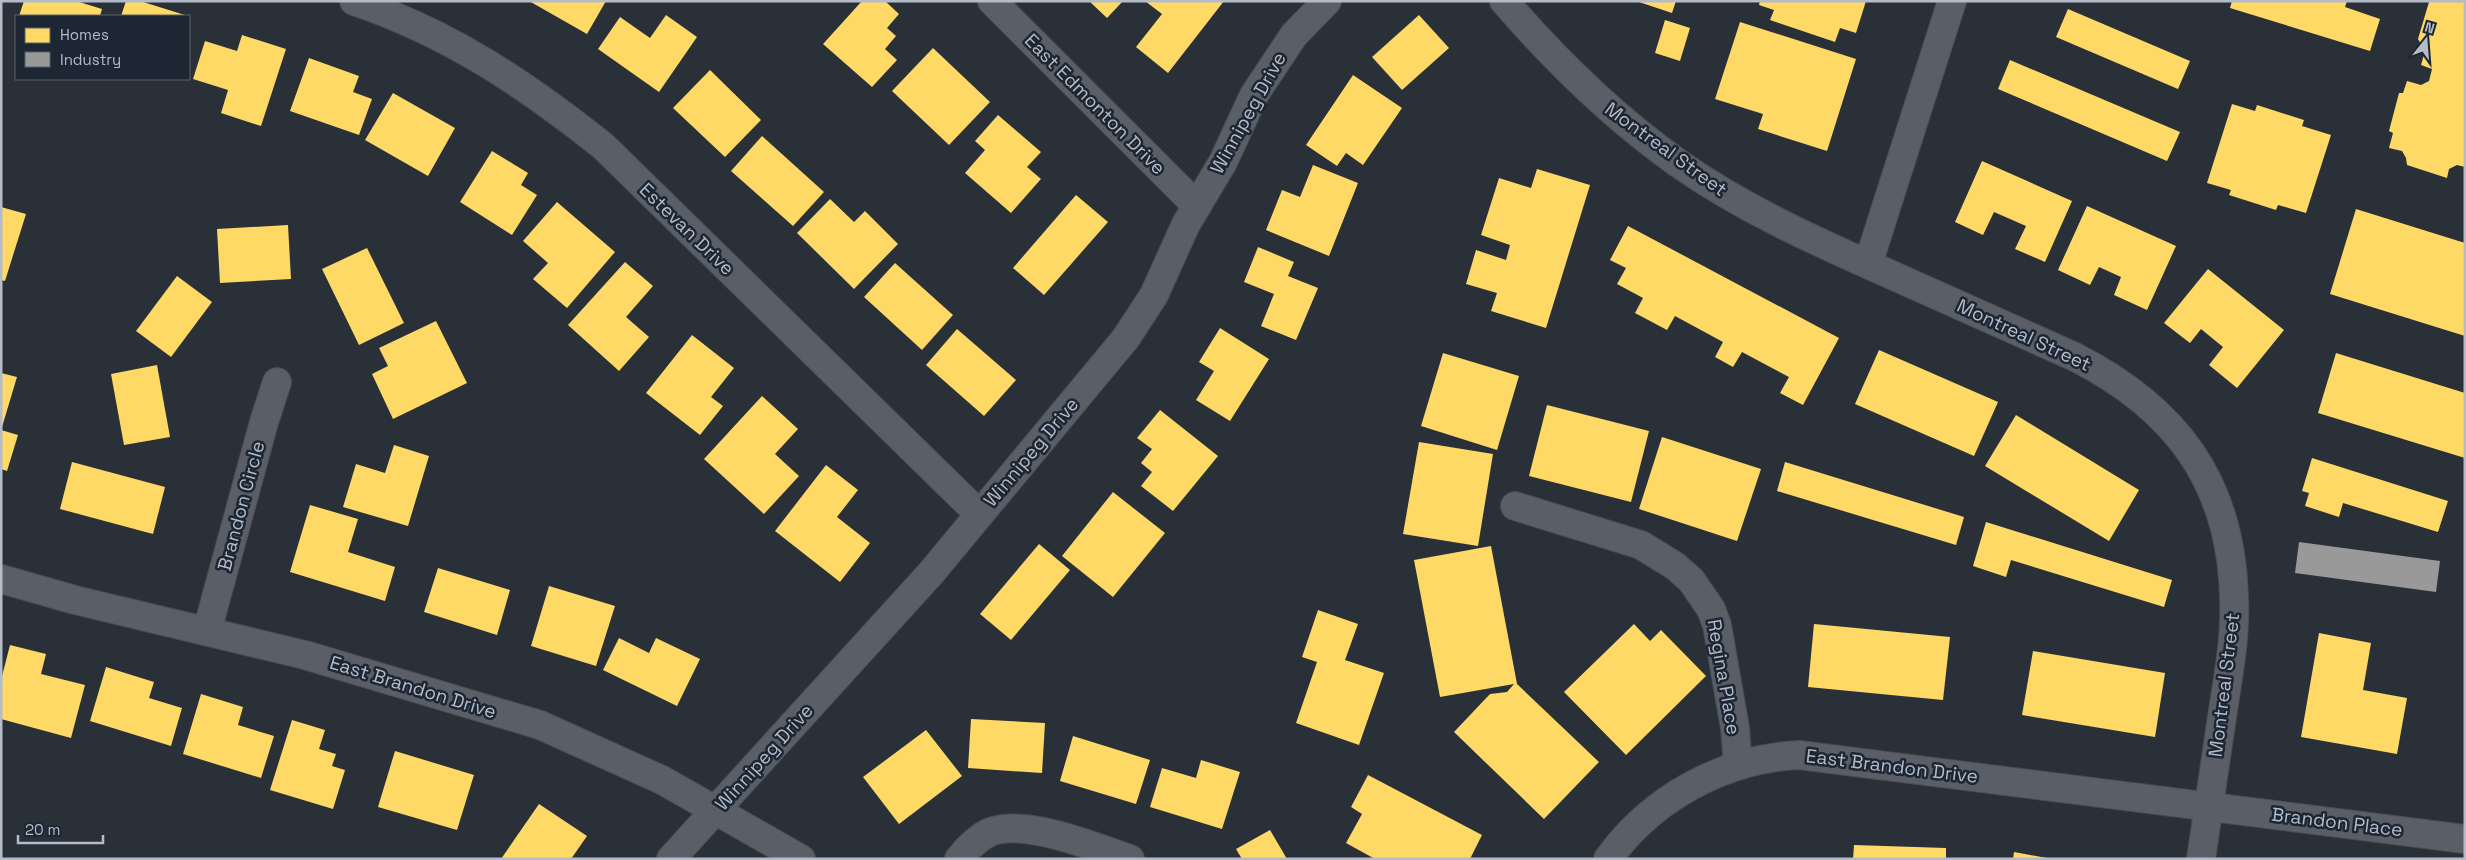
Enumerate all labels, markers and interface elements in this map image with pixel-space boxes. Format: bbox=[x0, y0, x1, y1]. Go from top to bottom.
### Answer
legend bbox=[15, 15, 190, 80]
north arrow bbox=[2401, 15, 2451, 65]
text: N bbox=[2423, 18, 2437, 38]
text: Homes bbox=[60, 25, 109, 44]
street label: East Edmonton Drive bbox=[1019, 28, 1171, 180]
street label: Winnipeg Drive bbox=[1204, 48, 1292, 178]
text: Industry bbox=[60, 50, 121, 69]
street label: Montreal Street bbox=[1600, 96, 1732, 202]
street label: Estevan Drive bbox=[634, 177, 740, 281]
street label: Montreal Street bbox=[1953, 293, 2095, 377]
street label: Winnipeg Drive bbox=[978, 392, 1084, 512]
street label: Brandon Circle bbox=[212, 438, 270, 574]
street label: Montreal Street bbox=[2203, 612, 2245, 758]
street label: Regina Place bbox=[1702, 617, 1746, 737]
street label: East Brandon Drive bbox=[327, 650, 499, 724]
street label: Winnipeg Drive bbox=[709, 698, 819, 816]
street label: East Brandon Drive bbox=[1805, 743, 1979, 789]
street label: Brandon Place bbox=[2270, 802, 2404, 842]
scale bar bbox=[18, 812, 102, 844]
text: 20 m bbox=[25, 820, 60, 839]

